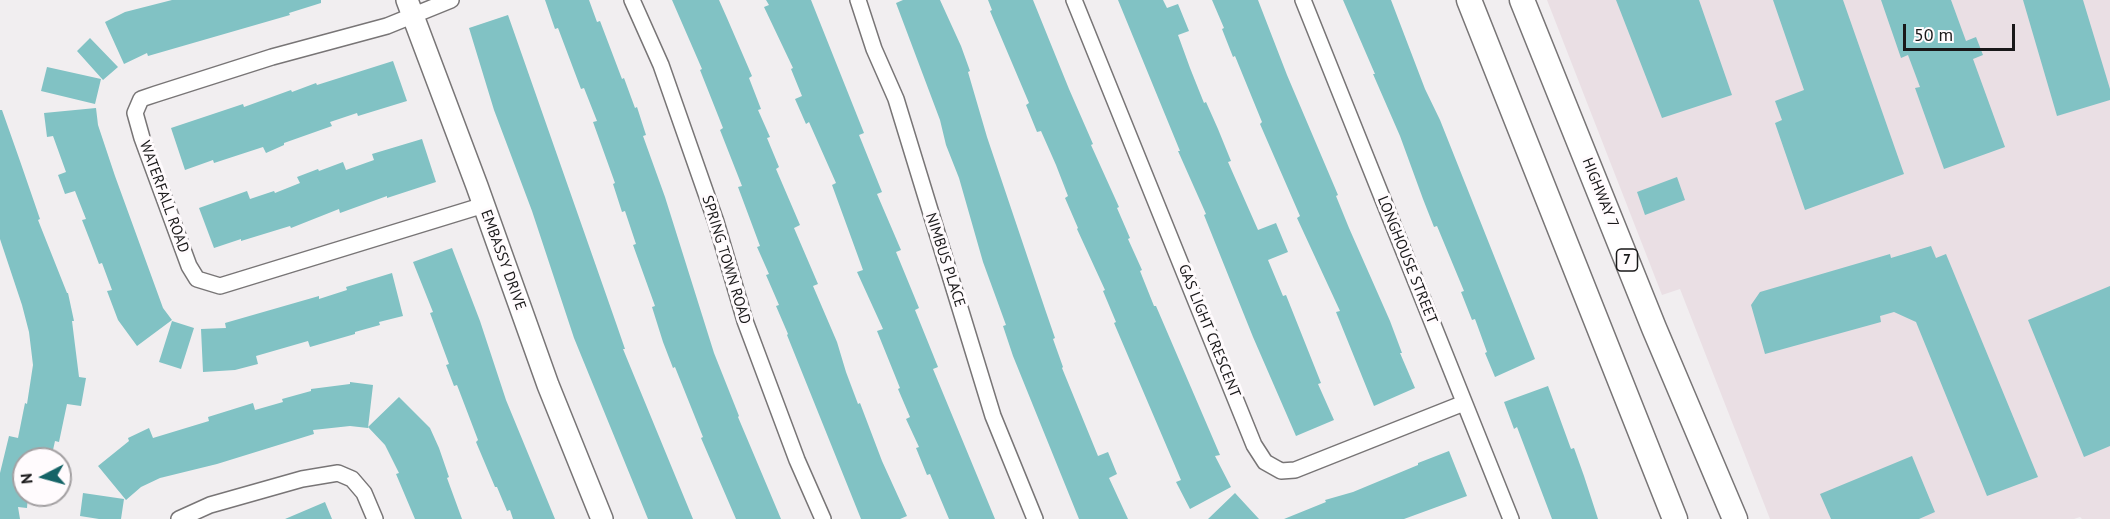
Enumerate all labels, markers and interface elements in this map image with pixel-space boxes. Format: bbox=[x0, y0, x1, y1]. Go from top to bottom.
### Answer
scale bar bbox=[1906, 12, 2018, 50]
text: 50 m bbox=[1914, 23, 1953, 46]
street label: WATERFALL ROAD bbox=[135, 139, 193, 255]
street label: HIGHWAY 7 bbox=[1578, 155, 1622, 231]
street label: SPRING TOWN ROAD bbox=[698, 193, 754, 327]
street label: LONGHOUSE STREET bbox=[1373, 194, 1441, 326]
street label: EMBASSY DRIVE bbox=[477, 207, 529, 313]
street label: NIMBUS PLACE bbox=[921, 211, 969, 309]
road number: 7 bbox=[1616, 249, 1638, 271]
street label: GAS LIGHT CRESCENT bbox=[1174, 262, 1244, 400]
north arrow bbox=[12, 447, 72, 507]
text: N bbox=[16, 472, 37, 485]

